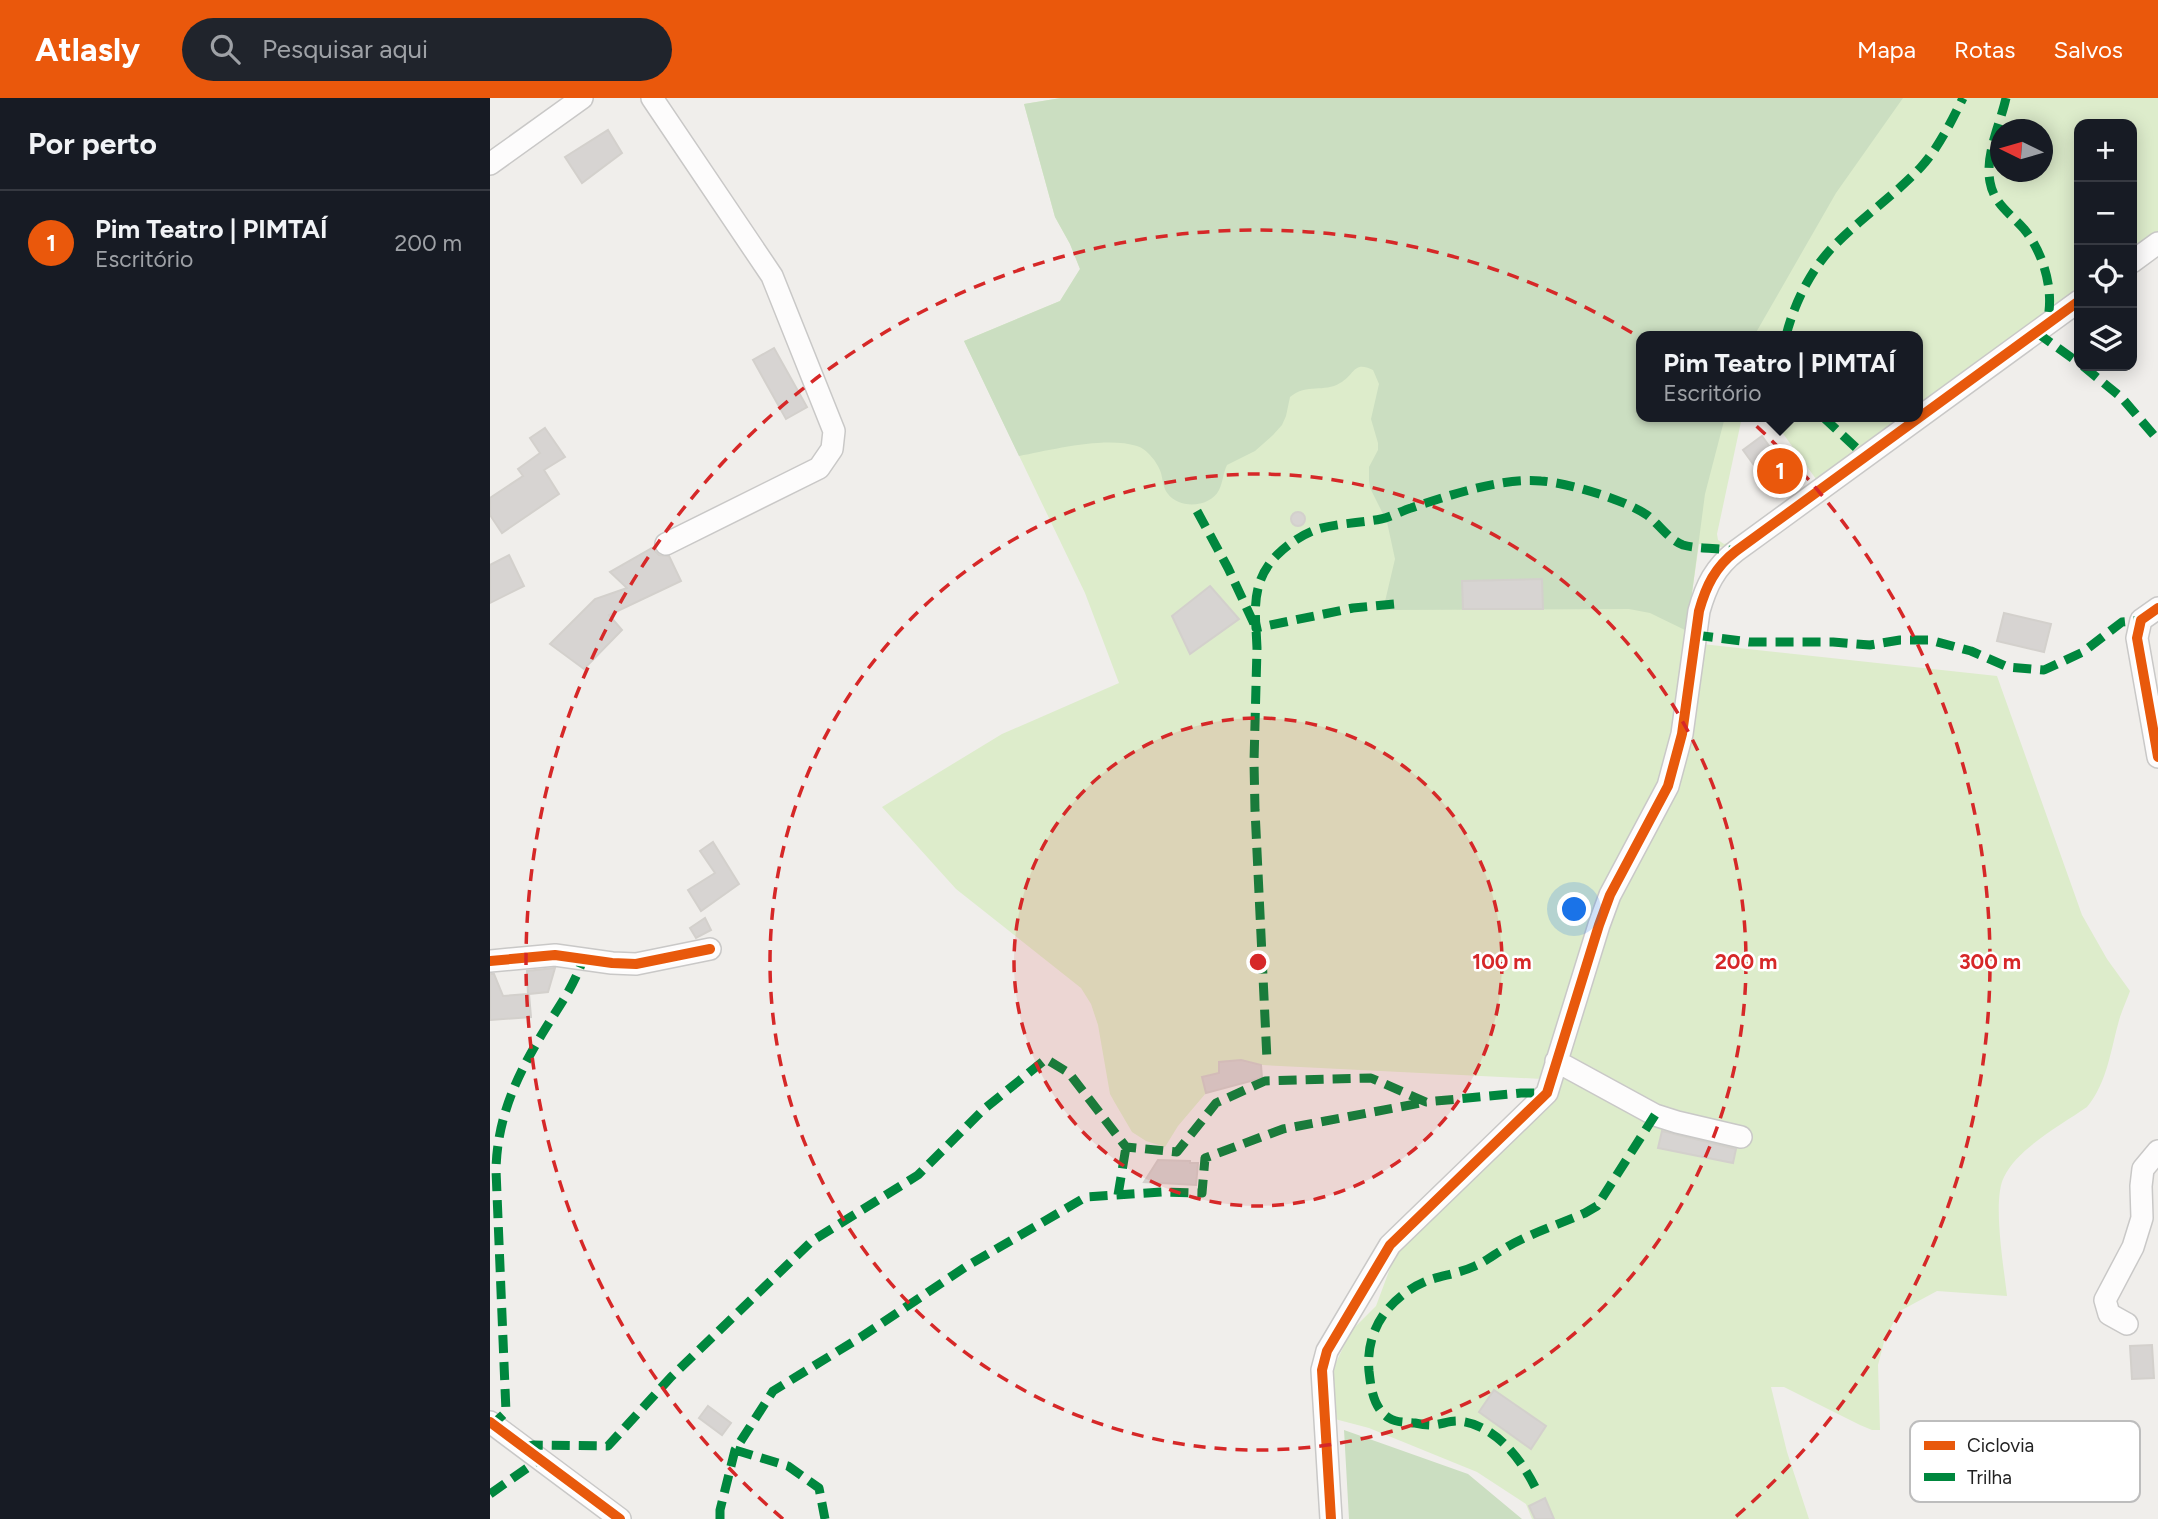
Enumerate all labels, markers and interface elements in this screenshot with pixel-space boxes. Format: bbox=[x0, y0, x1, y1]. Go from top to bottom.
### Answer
search box bbox=[182, 18, 672, 81]
text: Atlasly bbox=[35, 30, 140, 69]
icon: search bbox=[206, 30, 244, 68]
text: Pesquisar aqui bbox=[262, 33, 428, 65]
text: Mapa bbox=[1857, 35, 1916, 64]
text: Rotas bbox=[1954, 35, 2015, 64]
text: Salvos bbox=[2053, 35, 2123, 64]
north arrow bbox=[1990, 119, 2053, 182]
map controls bbox=[2074, 119, 2137, 371]
button: + bbox=[2074, 119, 2137, 182]
text: Por perto bbox=[28, 125, 157, 162]
button: − bbox=[2074, 182, 2137, 245]
text: Pim Teatro | PIMTAÍ bbox=[95, 213, 328, 245]
text: 1 bbox=[46, 229, 56, 257]
text: 200 m bbox=[394, 229, 462, 257]
text: Escritório bbox=[95, 245, 193, 273]
button: locate bbox=[2074, 245, 2137, 308]
button: layers bbox=[2074, 308, 2137, 371]
popup bbox=[1636, 331, 1923, 422]
text: Pim Teatro | PIMTAÍ bbox=[1663, 347, 1896, 379]
text: Escritório bbox=[1663, 379, 1762, 407]
pin: 1 bbox=[1757, 445, 1803, 497]
your location bbox=[1557, 892, 1591, 926]
text: 100 m bbox=[1472, 949, 1532, 974]
text: 200 m bbox=[1715, 949, 1777, 974]
text: 300 m bbox=[1959, 949, 2021, 974]
centre of rings bbox=[1246, 950, 1270, 974]
legend bbox=[1910, 1421, 2140, 1502]
text: Ciclovia bbox=[1967, 1434, 2034, 1457]
text: Trilha bbox=[1967, 1466, 2012, 1489]

